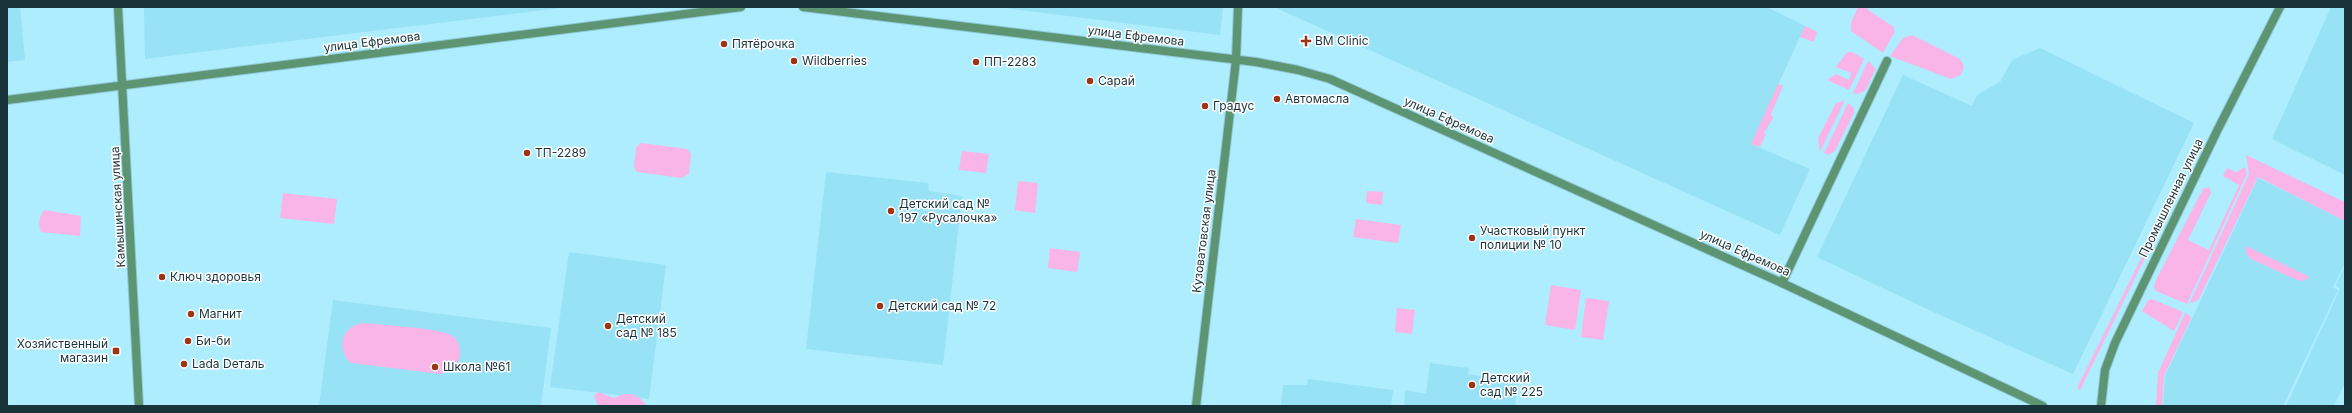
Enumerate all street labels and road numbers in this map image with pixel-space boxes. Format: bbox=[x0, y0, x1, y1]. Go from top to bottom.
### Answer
street label: улица Ефремова bbox=[1087, 22, 1185, 49]
street label: улица Ефремова bbox=[323, 28, 421, 55]
street label: улица Ефремова bbox=[1402, 93, 1497, 146]
street label: Промышленная улица bbox=[2135, 136, 2206, 260]
street label: Камышинская улица bbox=[107, 146, 128, 268]
street label: Кузоватовская улица bbox=[1188, 168, 1219, 294]
street label: улица Ефремова bbox=[1698, 226, 1793, 279]

